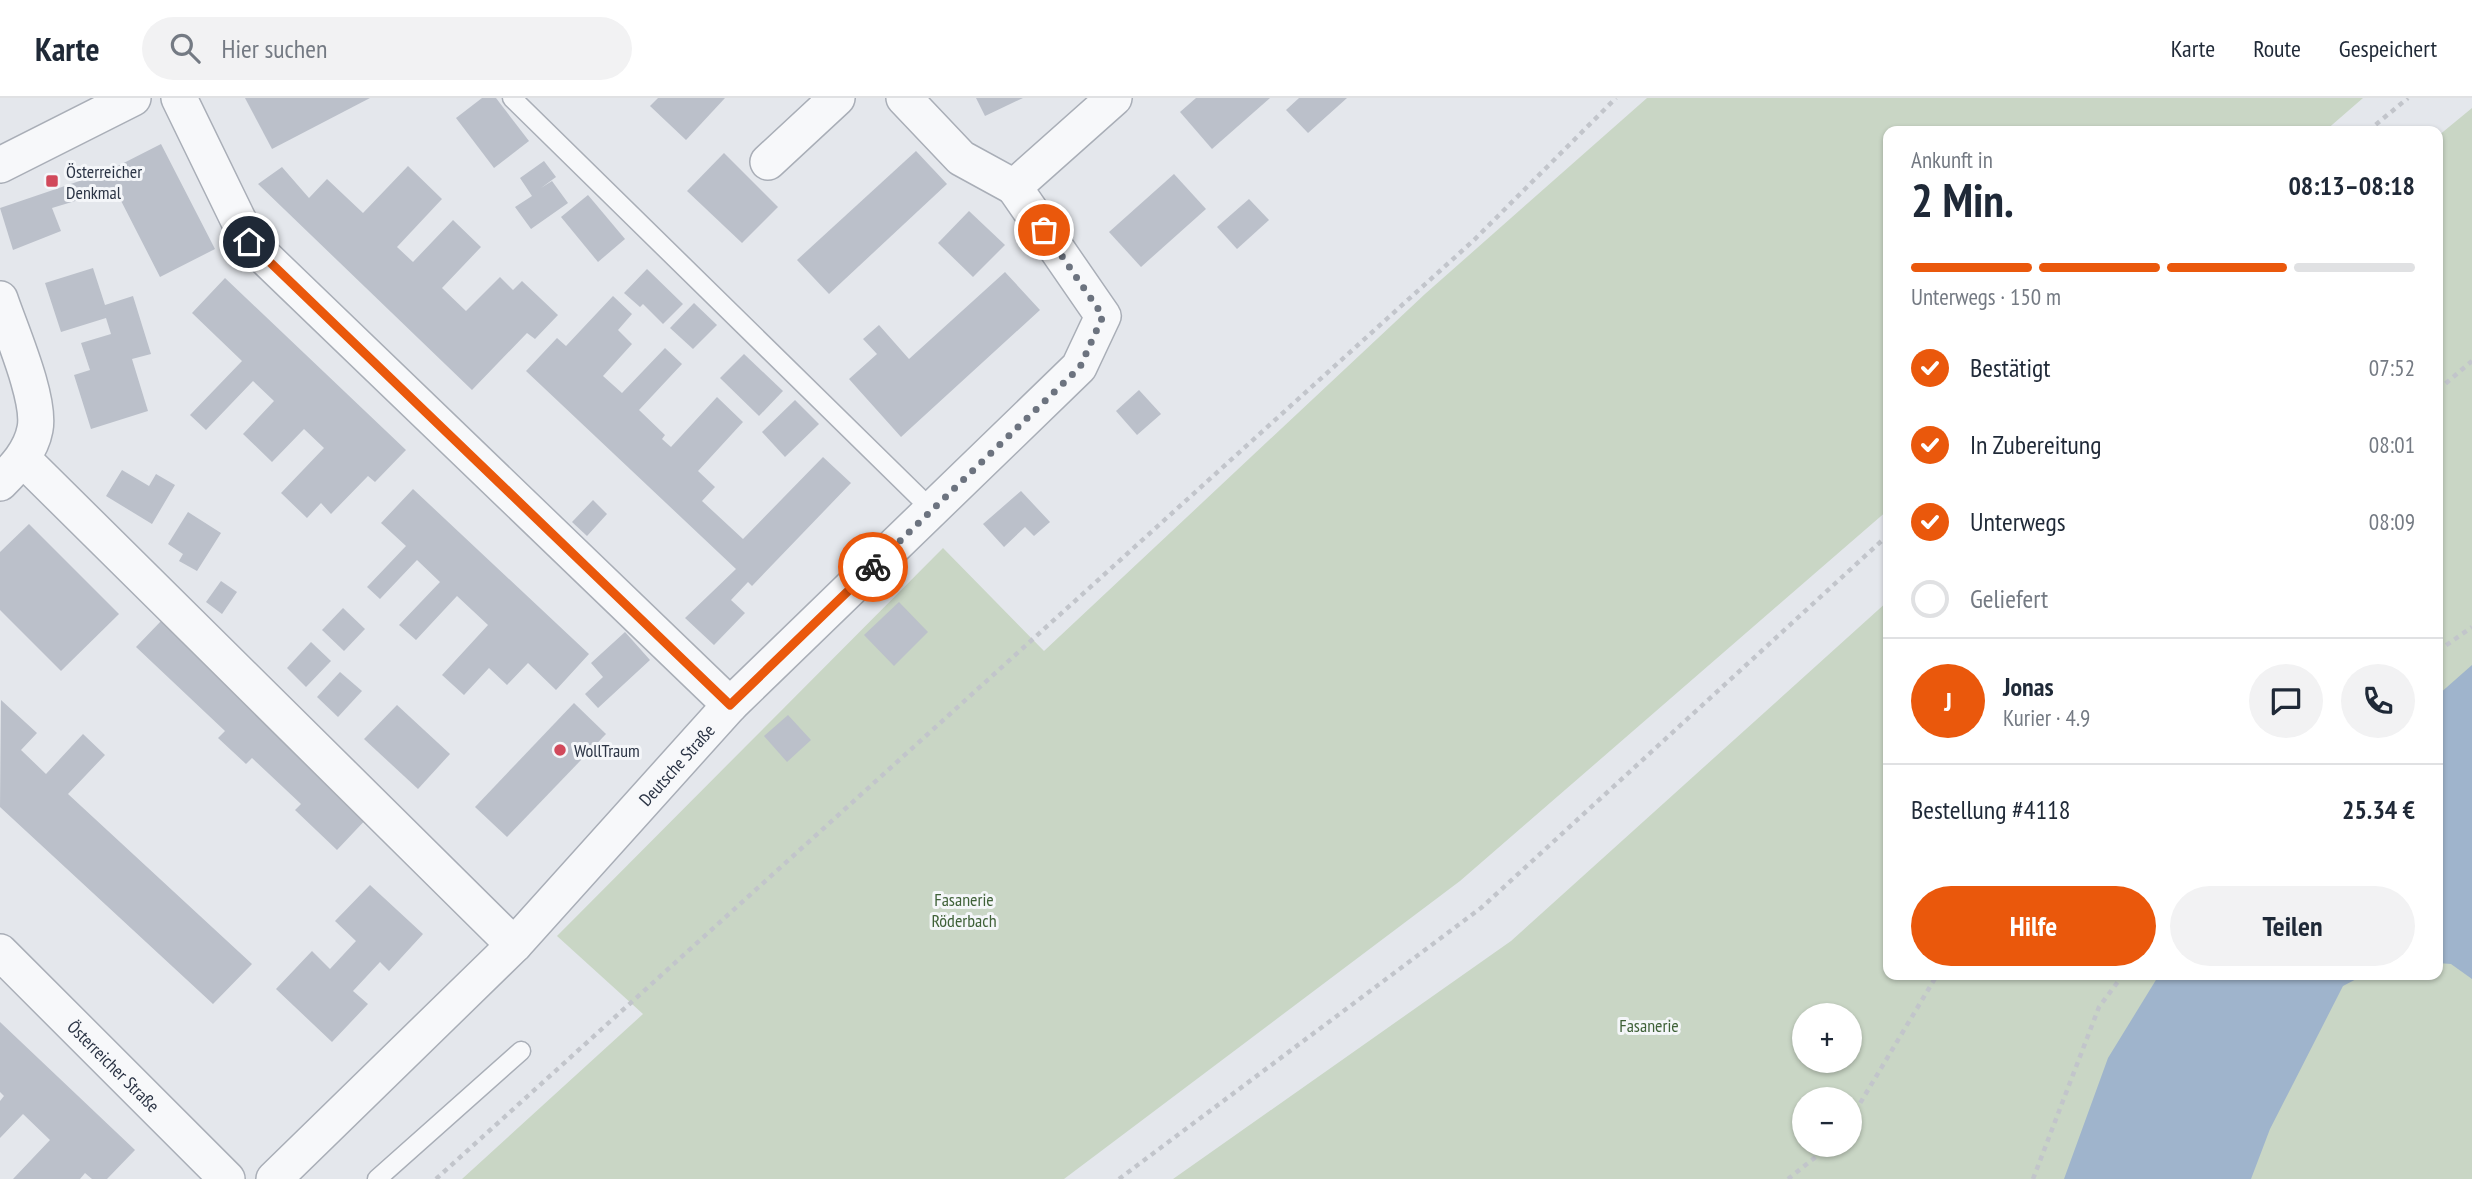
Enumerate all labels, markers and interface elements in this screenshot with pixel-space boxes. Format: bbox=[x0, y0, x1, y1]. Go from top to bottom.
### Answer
search box bbox=[142, 17, 632, 80]
text: Karte bbox=[35, 27, 100, 70]
icon: search bbox=[166, 29, 204, 67]
text: Hier suchen bbox=[222, 32, 327, 65]
text: Karte bbox=[2171, 33, 2215, 64]
text: Route bbox=[2253, 33, 2301, 64]
text: Gespeichert bbox=[2339, 33, 2437, 64]
text: Ankunft in bbox=[1911, 145, 1993, 174]
place label: Österreicher Denkmal bbox=[66, 160, 142, 204]
text: 08:13–08:18 bbox=[2288, 169, 2415, 202]
text: 2 Min. bbox=[1911, 170, 2014, 230]
marker: Österreicher Denkmal bbox=[44, 173, 60, 189]
pin bbox=[1014, 200, 1074, 260]
icon: bag bbox=[1025, 211, 1063, 249]
pin bbox=[219, 212, 279, 272]
icon: home bbox=[230, 223, 268, 261]
text: Unterwegs · 150 m bbox=[1911, 282, 2061, 311]
icon: check bbox=[1911, 349, 1949, 387]
text: Bestätigt bbox=[1970, 351, 2051, 384]
text: 07:52 bbox=[2369, 353, 2415, 382]
icon: check bbox=[1911, 426, 1949, 464]
text: In Zubereitung bbox=[1970, 428, 2101, 461]
text: 08:01 bbox=[2369, 430, 2415, 459]
icon: check bbox=[1911, 503, 1949, 541]
text: Unterwegs bbox=[1970, 505, 2065, 538]
text: 08:09 bbox=[2369, 507, 2415, 536]
courier bbox=[838, 532, 908, 602]
icon: bike bbox=[854, 548, 892, 586]
text: Geliefert bbox=[1970, 582, 2048, 615]
button: chat bbox=[2249, 664, 2323, 738]
button: phone bbox=[2341, 664, 2415, 738]
text: Jonas bbox=[2003, 670, 2054, 703]
text: J bbox=[1944, 685, 1952, 718]
text: Kurier · 4.9 bbox=[2003, 703, 2090, 732]
street label: Deutsche Straße bbox=[634, 719, 719, 810]
place label: WollTraum bbox=[574, 739, 640, 762]
marker: WollTraum bbox=[552, 742, 568, 758]
text: Bestellung #4118 bbox=[1911, 793, 2071, 826]
text: 25.34 € bbox=[2342, 793, 2415, 826]
button: Hilfe bbox=[1911, 886, 2156, 966]
button: Teilen bbox=[2170, 886, 2415, 966]
park label: Fasanerie Röderbach bbox=[931, 888, 997, 932]
map controls bbox=[1792, 1003, 1862, 1157]
button: + bbox=[1792, 1003, 1862, 1073]
park label: Fasanerie bbox=[1619, 1014, 1679, 1037]
street label: Österreicher Straße bbox=[63, 1015, 165, 1117]
button: − bbox=[1792, 1087, 1862, 1157]

